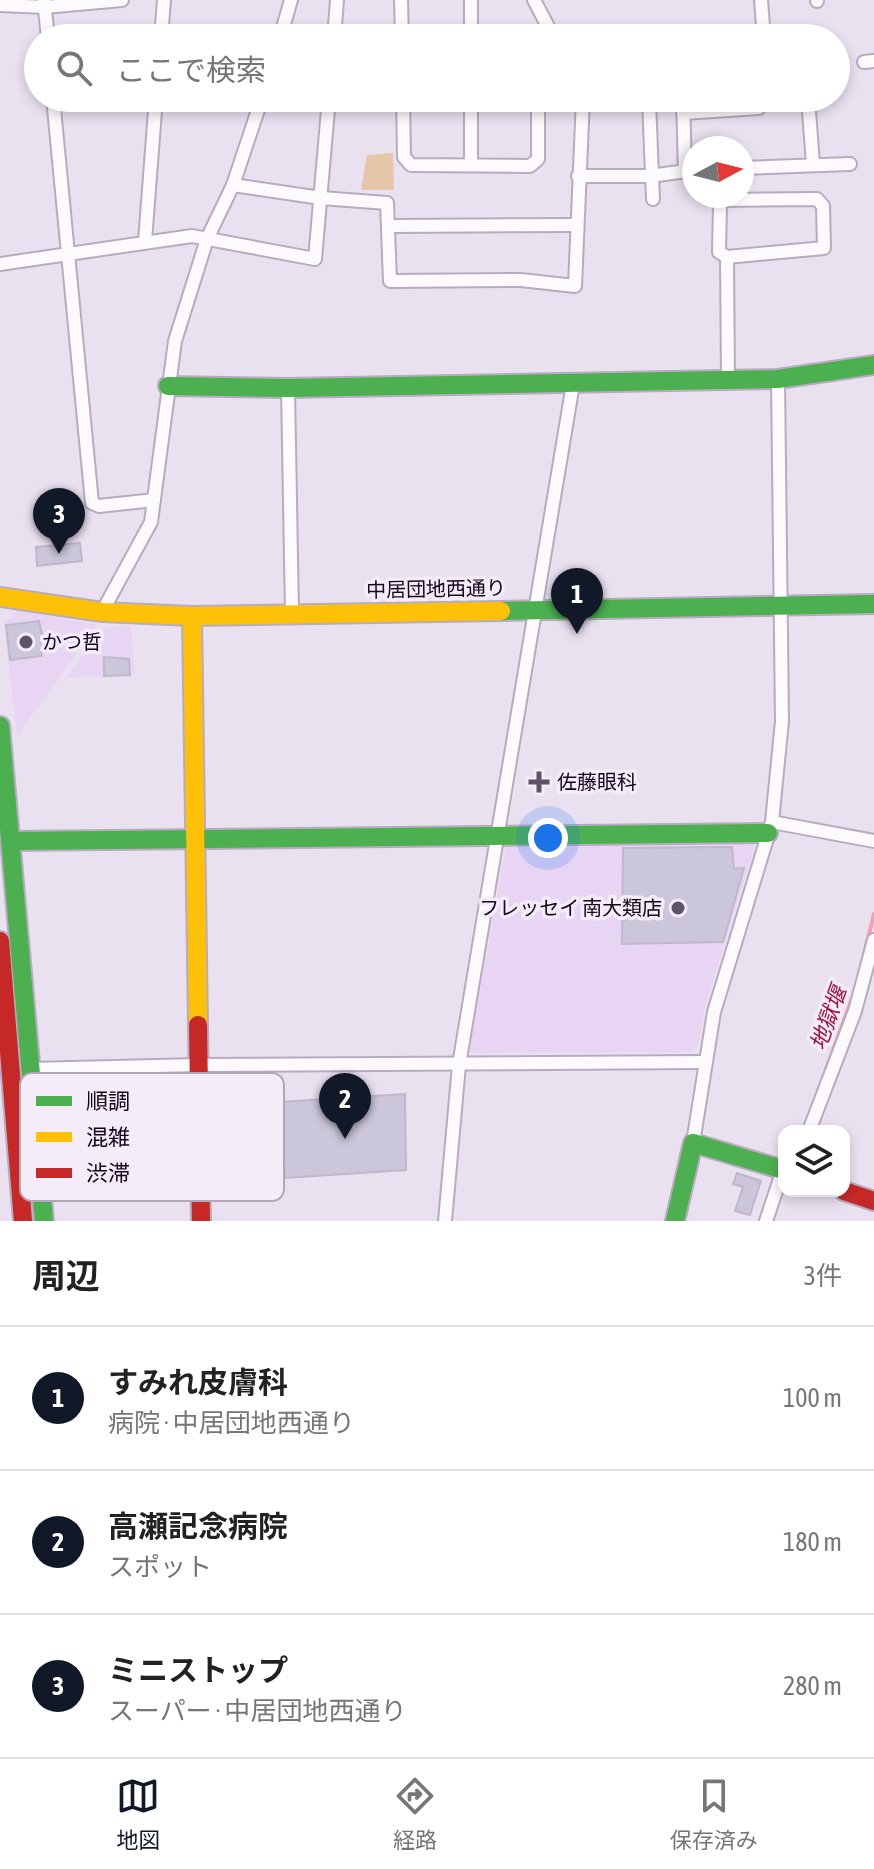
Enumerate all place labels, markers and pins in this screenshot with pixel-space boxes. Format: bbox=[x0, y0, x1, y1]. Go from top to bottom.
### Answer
pin: 3 bbox=[33, 488, 85, 554]
pin: 1 bbox=[551, 568, 603, 634]
place label: かつ哲 bbox=[42, 630, 102, 653]
marker: かつ哲 bbox=[17, 633, 35, 651]
place label: 佐藤眼科 bbox=[557, 770, 637, 793]
marker: 佐藤眼科 bbox=[528, 771, 550, 793]
place label: フレッセイ 南大類店 bbox=[479, 896, 662, 919]
marker: フレッセイ 南大類店 bbox=[669, 899, 687, 917]
pin: 2 bbox=[319, 1073, 371, 1139]

